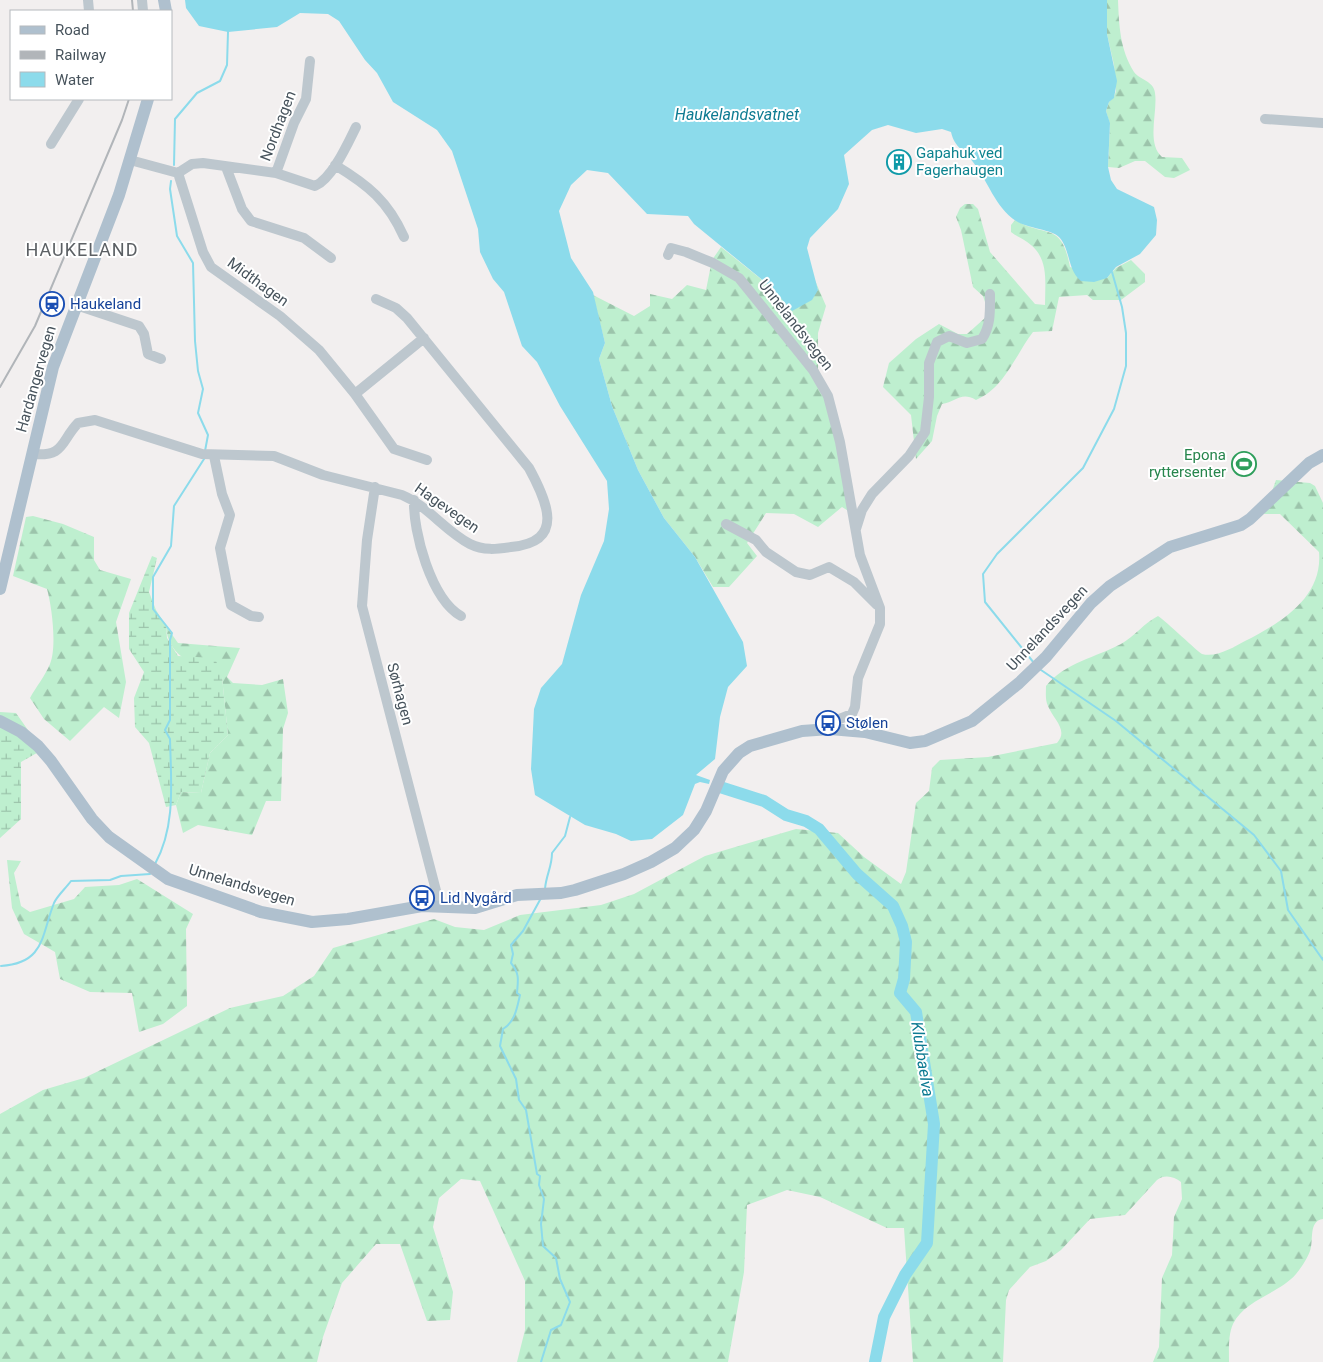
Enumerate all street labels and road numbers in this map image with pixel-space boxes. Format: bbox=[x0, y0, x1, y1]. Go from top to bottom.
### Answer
street label: Nordhagen bbox=[256, 88, 300, 164]
street label: Midthagen bbox=[224, 254, 292, 310]
street label: Unnelandsvegen bbox=[755, 276, 837, 374]
street label: Hardangervegen bbox=[12, 324, 60, 434]
street label: Hagevegen bbox=[411, 479, 483, 537]
street label: Unnelandsvegen bbox=[1003, 582, 1091, 674]
street label: Sørhagen bbox=[383, 661, 417, 727]
street label: Unnelandsvegen bbox=[187, 860, 297, 910]

